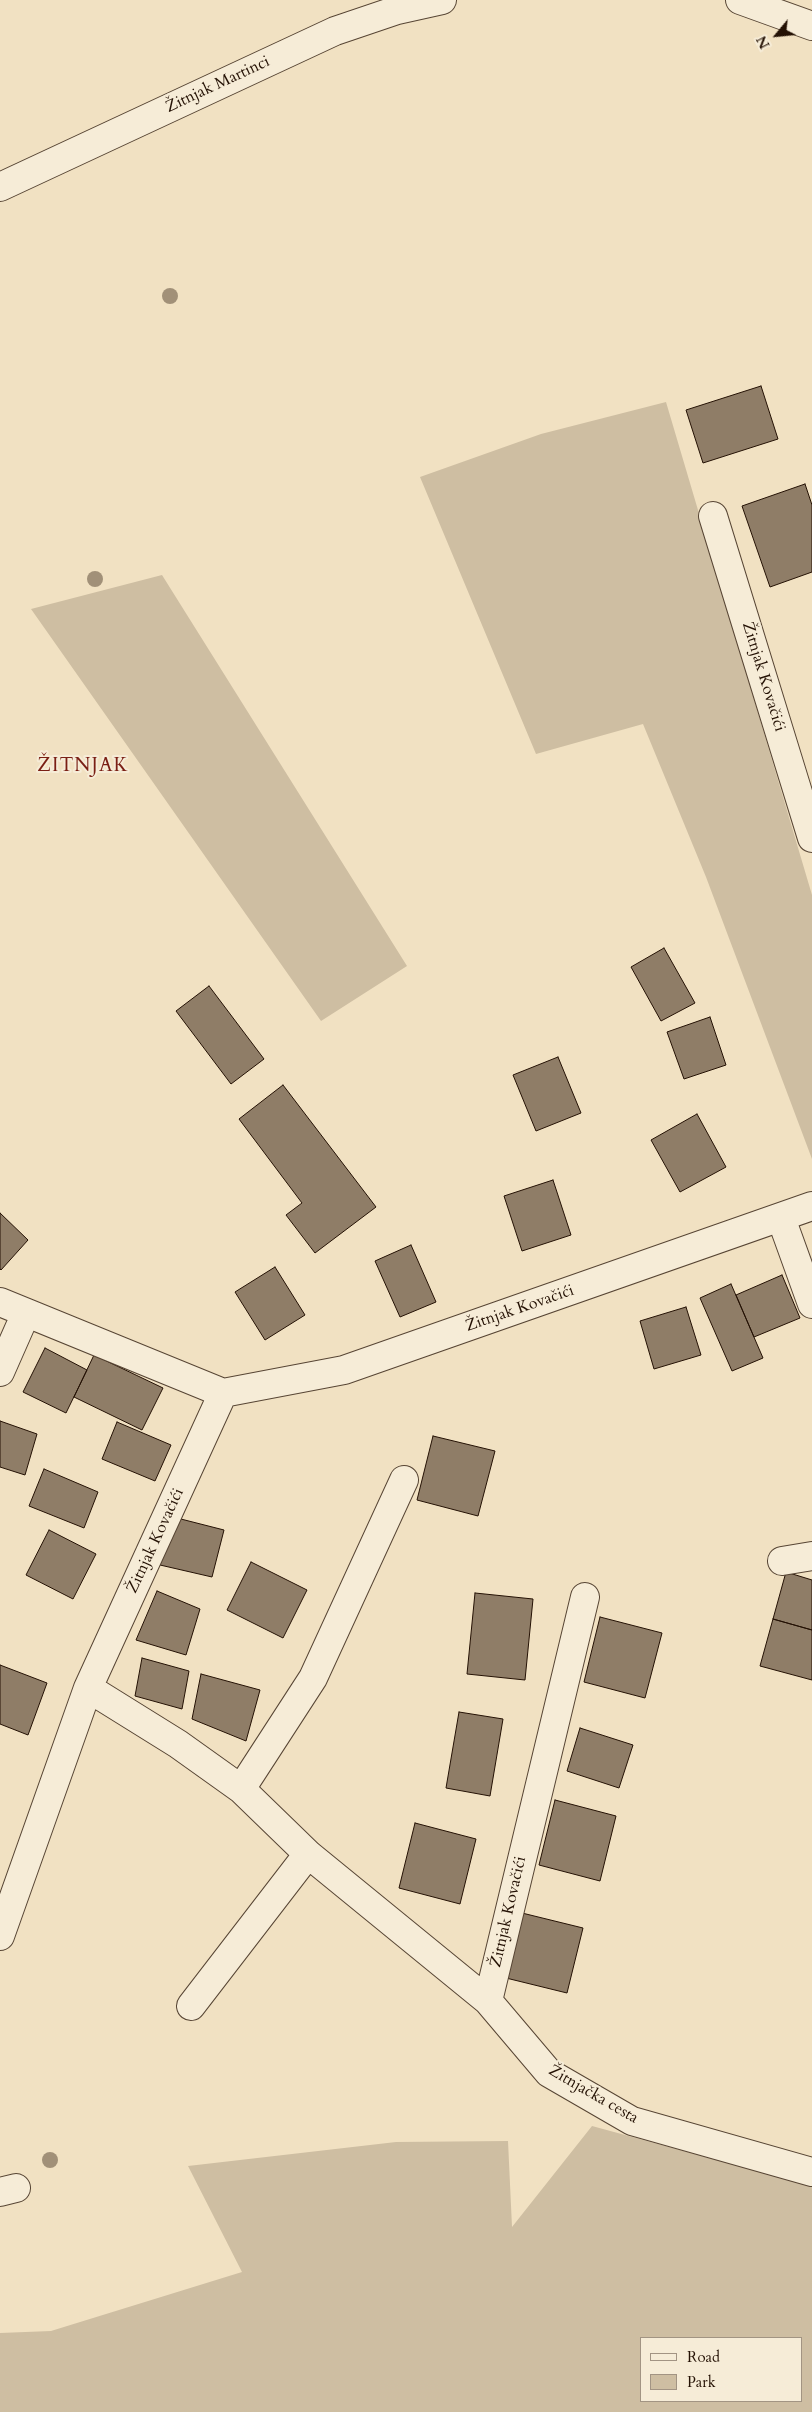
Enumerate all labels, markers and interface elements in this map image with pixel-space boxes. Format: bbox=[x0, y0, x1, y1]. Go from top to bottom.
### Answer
north arrow bbox=[752, 10, 802, 60]
text: N bbox=[752, 32, 775, 52]
street label: Žitnjak Martinci bbox=[163, 53, 273, 117]
street label: Žitnjak Kovačići bbox=[737, 620, 789, 734]
district label: ŽITNJAK bbox=[36, 756, 130, 778]
street label: Žitnjak Kovačići bbox=[463, 1281, 577, 1337]
street label: Žitnjak Kovačići bbox=[123, 1486, 189, 1596]
street label: Žitnjak Kovačići bbox=[487, 1855, 531, 1969]
street label: Žitnjačka cesta bbox=[545, 2062, 641, 2128]
legend bbox=[640, 2337, 802, 2402]
text: Road bbox=[687, 2347, 720, 2367]
text: Park bbox=[687, 2372, 716, 2392]

